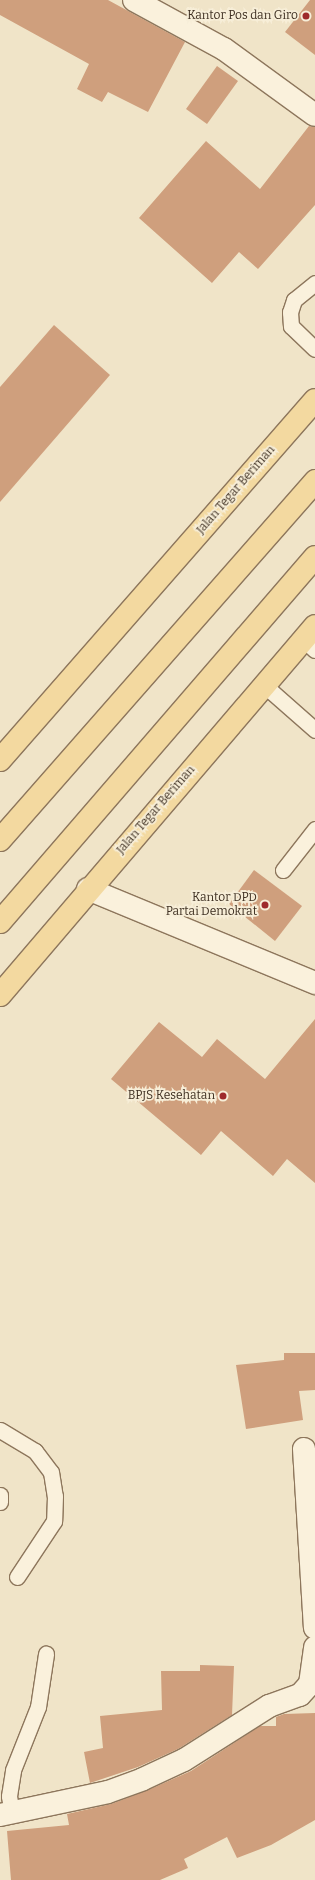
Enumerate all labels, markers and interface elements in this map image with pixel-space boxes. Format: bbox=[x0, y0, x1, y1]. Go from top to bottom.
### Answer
place label: Kantor Pos dan Giro bbox=[187, 9, 298, 23]
marker: Kantor Pos dan Giro bbox=[301, 11, 311, 21]
street label: Jalan Tegar Beriman bbox=[194, 443, 278, 537]
street label: Jalan Tegar Beriman bbox=[114, 763, 198, 857]
place label: Kantor DPD Partai Demokrat bbox=[166, 891, 257, 919]
marker: Kantor DPD Partai Demokrat bbox=[260, 900, 270, 910]
place label: BPJS Kesehatan bbox=[128, 1089, 215, 1103]
marker: BPJS Kesehatan bbox=[218, 1091, 228, 1101]

